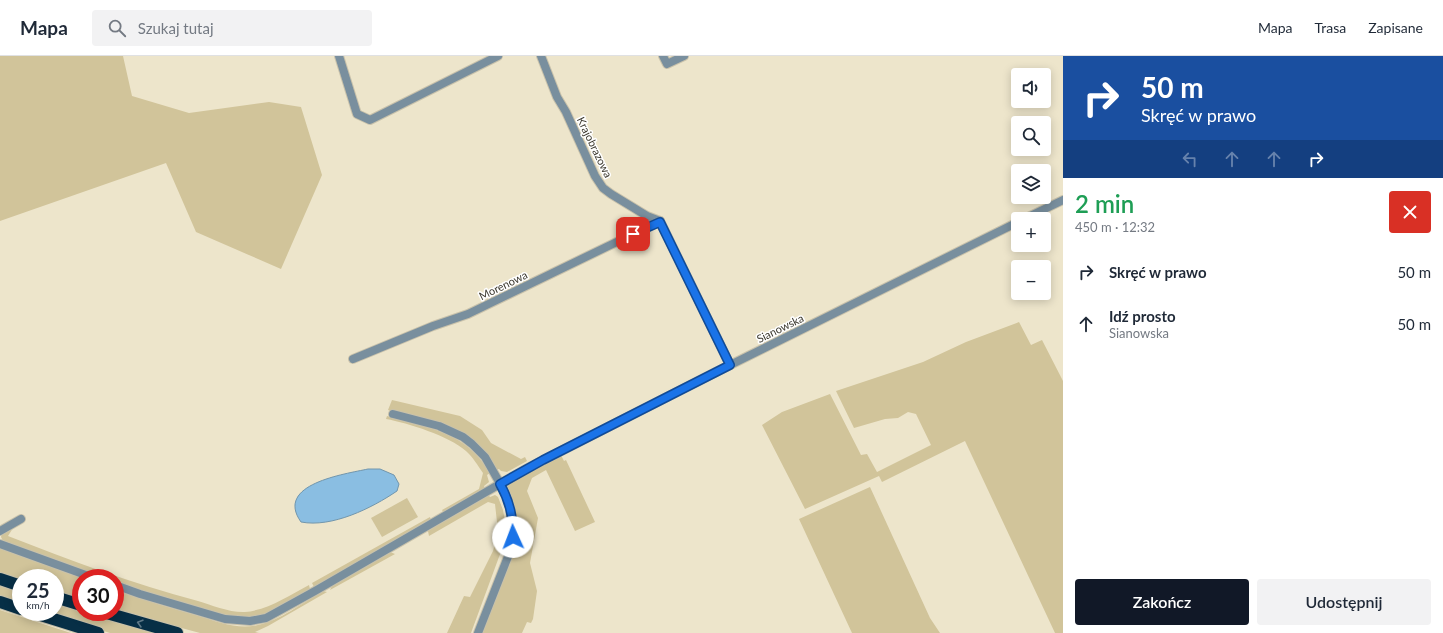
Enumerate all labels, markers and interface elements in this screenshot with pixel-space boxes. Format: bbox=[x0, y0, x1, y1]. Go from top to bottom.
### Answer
search box bbox=[92, 10, 372, 46]
text: Mapa bbox=[20, 16, 68, 39]
icon: search bbox=[106, 17, 128, 39]
text: Szukaj tutaj bbox=[138, 19, 214, 37]
text: Mapa bbox=[1258, 19, 1293, 36]
text: Trasa bbox=[1315, 19, 1346, 36]
text: Zapisane bbox=[1368, 19, 1423, 36]
map controls bbox=[1011, 68, 1051, 300]
button: sound bbox=[1011, 68, 1051, 108]
text: 50 m bbox=[1141, 70, 1204, 104]
icon: right bbox=[1075, 72, 1127, 124]
text: Skręć w prawo bbox=[1141, 104, 1256, 126]
street label: Krajobrazowa bbox=[575, 114, 615, 180]
button: search bbox=[1011, 116, 1051, 156]
icon: left bbox=[1179, 148, 1201, 170]
icon: ahead bbox=[1221, 148, 1243, 170]
icon: ahead bbox=[1263, 148, 1285, 170]
icon: right bbox=[1305, 148, 1327, 170]
button: layers bbox=[1011, 164, 1051, 204]
text: 2 min bbox=[1075, 189, 1134, 218]
button: close bbox=[1389, 191, 1431, 233]
button: + bbox=[1011, 212, 1051, 252]
pin bbox=[616, 217, 650, 251]
text: 450 m · 12:32 bbox=[1075, 219, 1155, 235]
icon: arrive bbox=[622, 223, 644, 245]
button: − bbox=[1011, 260, 1051, 300]
icon: right bbox=[1075, 261, 1097, 283]
text: Skręć w prawo bbox=[1109, 263, 1207, 281]
text: 50 m bbox=[1397, 263, 1431, 281]
street label: Morenowa bbox=[477, 268, 529, 302]
text: Idź prosto bbox=[1109, 307, 1176, 325]
street label: Sianowska bbox=[754, 311, 806, 345]
icon: ahead bbox=[1075, 313, 1097, 335]
text: 50 m bbox=[1397, 315, 1431, 333]
text: Sianowska bbox=[1109, 325, 1169, 341]
position arrow bbox=[492, 516, 534, 558]
speed limit sign: 30 bbox=[72, 569, 124, 621]
text: 25 bbox=[26, 578, 50, 602]
button: Zakończ bbox=[1075, 579, 1249, 625]
button: Udostępnij bbox=[1257, 579, 1431, 625]
text: km/h bbox=[26, 599, 50, 611]
one-way arrow bbox=[137, 619, 143, 627]

